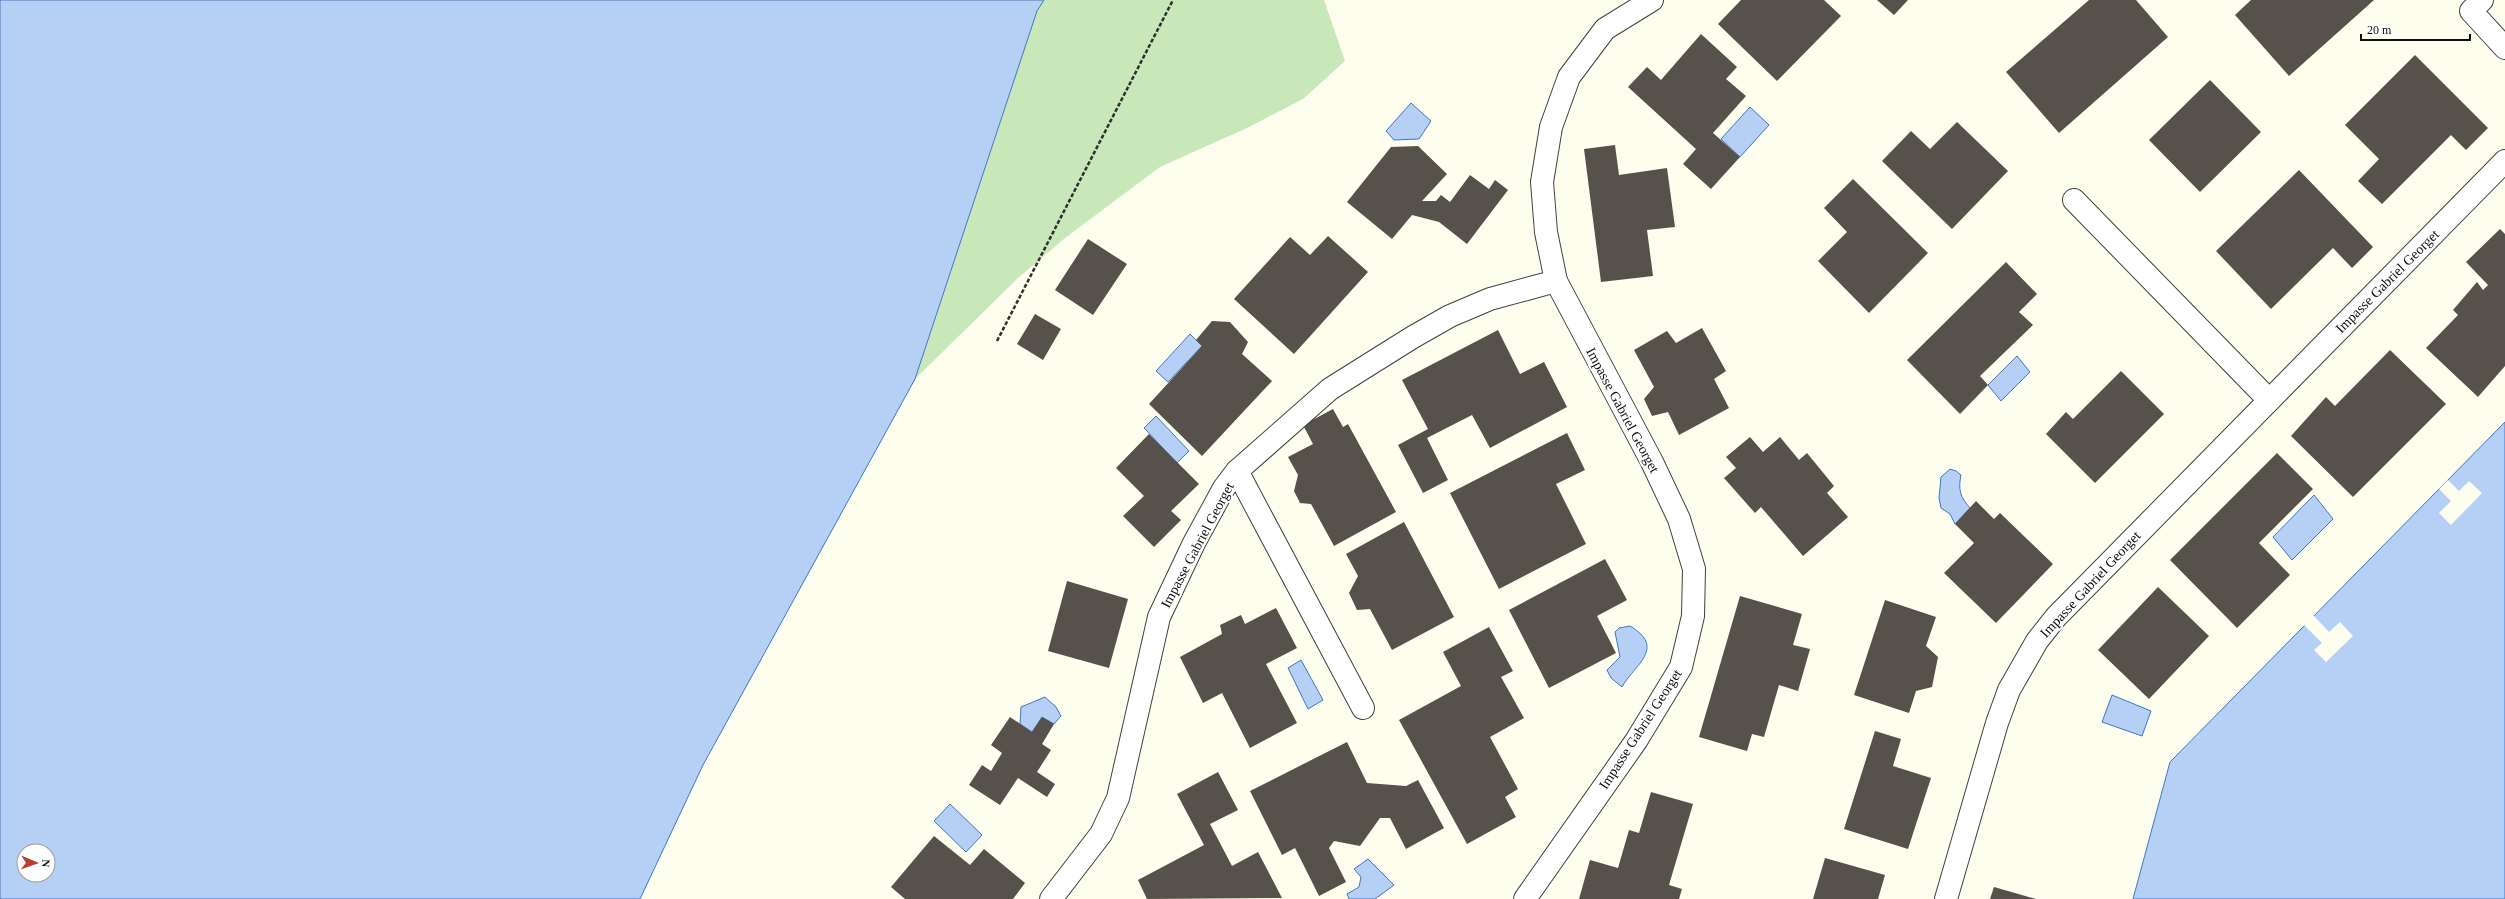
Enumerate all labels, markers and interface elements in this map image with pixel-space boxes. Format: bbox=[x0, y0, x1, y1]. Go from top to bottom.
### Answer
scale bar bbox=[2361, 16, 2470, 42]
text: 20 m bbox=[2367, 23, 2392, 37]
street label: Impasse Gabriel Georget bbox=[2333, 227, 2442, 336]
street label: Impasse Gabriel Georget bbox=[1583, 345, 1662, 476]
street label: Impasse Gabriel Georget bbox=[1158, 480, 1237, 610]
street label: Impasse Gabriel Georget bbox=[2037, 528, 2144, 641]
street label: Impasse Gabriel Georget bbox=[1596, 667, 1685, 792]
north arrow bbox=[16, 843, 56, 883]
text: N bbox=[40, 859, 52, 868]

